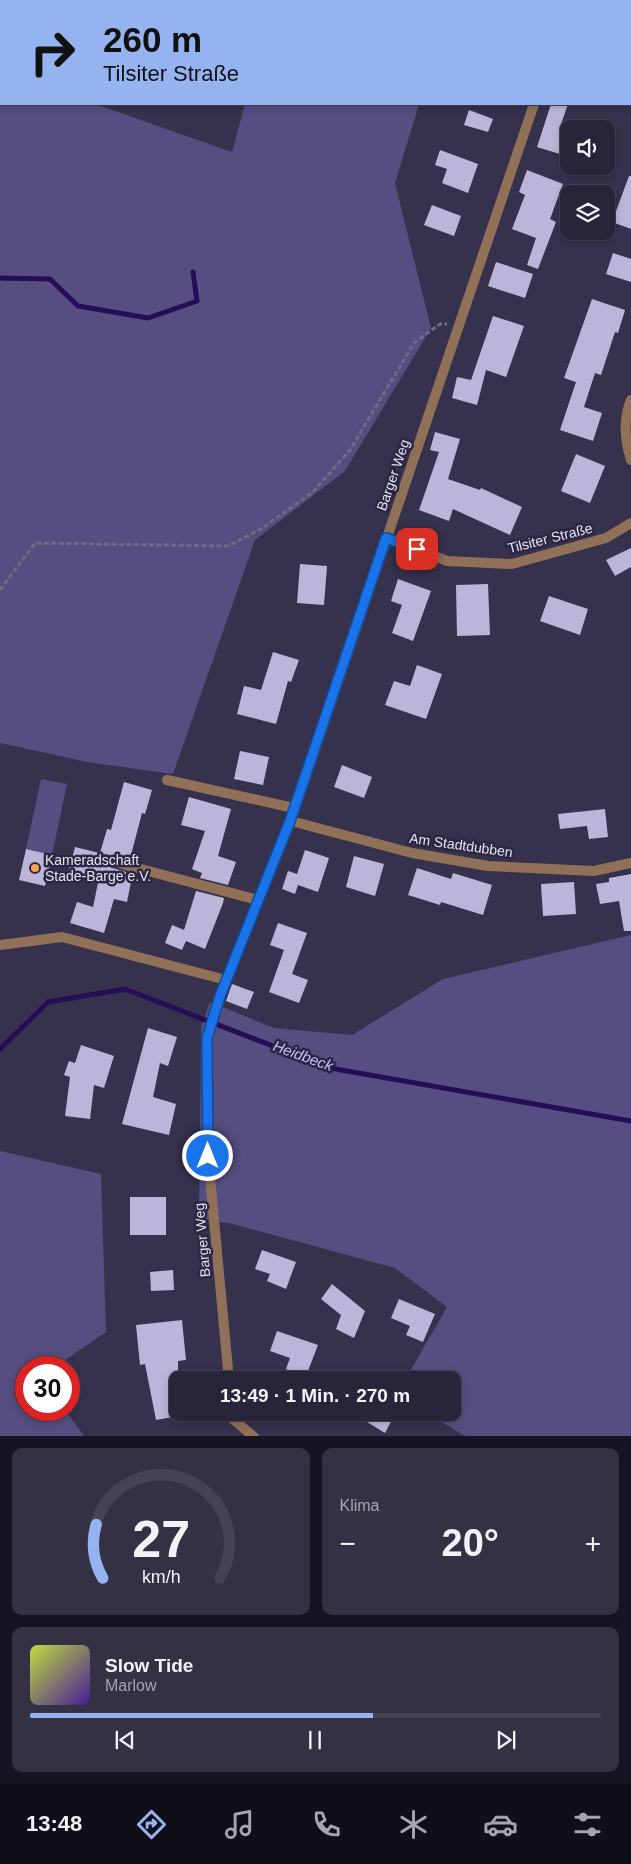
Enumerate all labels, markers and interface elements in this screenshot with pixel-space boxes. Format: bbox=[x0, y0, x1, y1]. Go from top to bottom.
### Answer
icon: right bbox=[20, 20, 85, 85]
text: 260 m bbox=[103, 20, 202, 59]
text: Tilsiter Straße bbox=[103, 61, 239, 86]
map controls bbox=[560, 120, 615, 240]
button: sound bbox=[560, 120, 615, 175]
button: layers bbox=[560, 185, 615, 240]
street label: Barger Weg bbox=[373, 437, 413, 513]
street label: Tilsiter Straße bbox=[506, 520, 594, 556]
pin bbox=[396, 528, 438, 570]
icon: arrive bbox=[403, 535, 431, 563]
street label: Am Stadtdubben bbox=[408, 830, 514, 860]
place label: Kameradschaft Stade-Barge e.V. bbox=[45, 852, 151, 884]
marker: Kameradschaft Stade-Barge e.V. bbox=[29, 862, 41, 874]
water label: Heidbeck bbox=[271, 1037, 337, 1075]
position arrow bbox=[181, 1129, 233, 1181]
street label: Barger Weg bbox=[191, 1202, 213, 1278]
speed limit sign: 30 bbox=[15, 1356, 80, 1421]
text: 13:49 · 1 Min. · 270 m bbox=[220, 1385, 410, 1406]
text: Klima bbox=[340, 1497, 380, 1514]
text: 27 bbox=[132, 1510, 190, 1568]
text: 20° bbox=[442, 1522, 499, 1564]
text: − bbox=[340, 1528, 356, 1559]
text: + bbox=[585, 1528, 601, 1559]
text: km/h bbox=[141, 1567, 180, 1587]
text: Slow Tide bbox=[105, 1655, 193, 1676]
text: Marlow bbox=[105, 1677, 157, 1694]
icon: previous bbox=[111, 1726, 139, 1754]
icon: pause bbox=[301, 1726, 329, 1754]
icon: next bbox=[492, 1726, 520, 1754]
icon: directions bbox=[134, 1807, 169, 1842]
icon: music bbox=[222, 1807, 257, 1842]
icon: phone bbox=[309, 1807, 344, 1842]
icon: climate bbox=[396, 1807, 431, 1842]
icon: car bbox=[483, 1807, 518, 1842]
icon: filters bbox=[570, 1807, 605, 1842]
text: 13:48 bbox=[26, 1811, 82, 1836]

